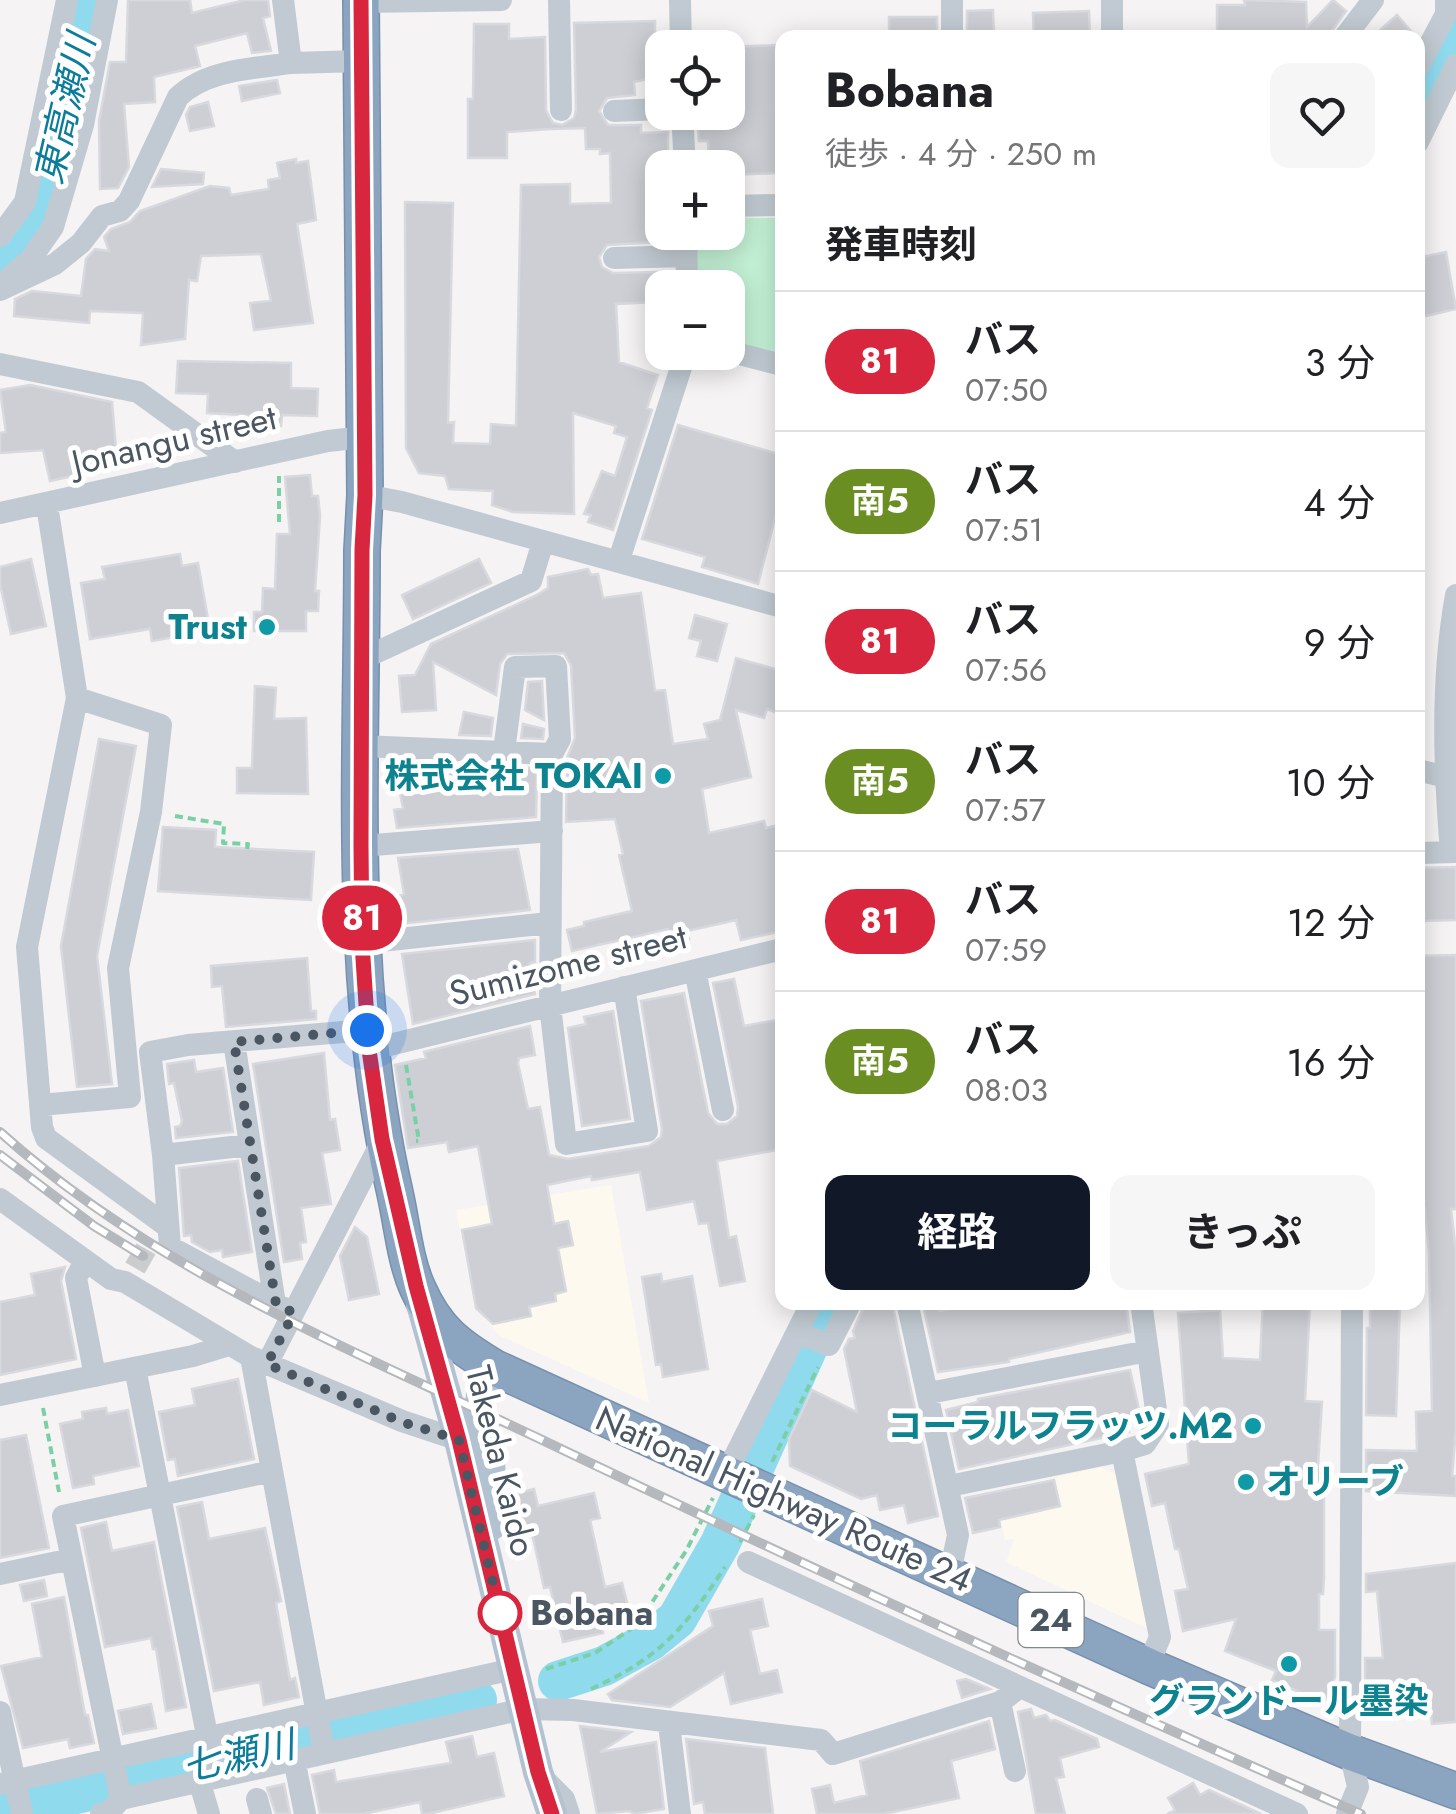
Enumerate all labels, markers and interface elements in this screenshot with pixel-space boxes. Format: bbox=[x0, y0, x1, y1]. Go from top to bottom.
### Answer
water label: 東高瀬川 bbox=[21, 25, 109, 189]
map controls bbox=[645, 30, 745, 370]
button: locate bbox=[645, 30, 745, 130]
text: Bobana bbox=[825, 56, 994, 125]
button: heart bbox=[1270, 63, 1375, 168]
text: 徒歩 · 4 分 · 250 m bbox=[825, 131, 1097, 177]
button: + bbox=[645, 150, 745, 250]
text: 発車時刻 bbox=[825, 217, 977, 272]
button: − bbox=[645, 270, 745, 370]
text: バス bbox=[965, 312, 1041, 367]
text: 3 分 bbox=[1305, 335, 1375, 390]
text: 81 bbox=[860, 336, 900, 386]
text: 07:50 bbox=[965, 367, 1048, 413]
street label: Jonangu street bbox=[63, 392, 282, 489]
text: バス bbox=[965, 452, 1041, 507]
text: 4 分 bbox=[1303, 475, 1375, 530]
text: 南5 bbox=[851, 476, 909, 526]
text: 07:51 bbox=[965, 507, 1043, 553]
text: バス bbox=[965, 592, 1041, 647]
place label: Trust bbox=[169, 602, 247, 652]
text: 9 分 bbox=[1304, 615, 1375, 670]
marker: Trust bbox=[256, 616, 278, 638]
text: 81 bbox=[860, 616, 900, 666]
text: 07:56 bbox=[965, 647, 1047, 693]
text: バス bbox=[965, 732, 1041, 787]
place label: 株式会社 TOKAI bbox=[384, 751, 643, 801]
text: 10 分 bbox=[1286, 755, 1375, 810]
text: 南5 bbox=[851, 756, 909, 806]
marker: 株式会社 TOKAI bbox=[652, 765, 674, 787]
text: 07:57 bbox=[965, 787, 1045, 833]
text: バス bbox=[965, 872, 1041, 927]
line badge: 81 bbox=[317, 886, 407, 950]
text: 81 bbox=[342, 893, 382, 943]
text: 12 分 bbox=[1287, 895, 1375, 950]
text: 81 bbox=[860, 896, 900, 946]
street label: Sumizome street bbox=[444, 911, 692, 1019]
text: 07:59 bbox=[965, 927, 1047, 973]
your location bbox=[342, 1005, 392, 1055]
text: バス bbox=[965, 1012, 1041, 1067]
text: 16 分 bbox=[1287, 1035, 1375, 1090]
text: 南5 bbox=[851, 1036, 909, 1086]
text: 08:03 bbox=[965, 1067, 1048, 1113]
button: 経路 bbox=[825, 1175, 1090, 1290]
button: きっぷ bbox=[1110, 1175, 1375, 1290]
street label: Takeda Kaido bbox=[453, 1361, 549, 1561]
street label: National Highway Route 24 bbox=[588, 1393, 980, 1605]
place label: コーラルフラッツ.M2 bbox=[888, 1401, 1233, 1451]
marker: コーラルフラッツ.M2 bbox=[1242, 1415, 1264, 1437]
place label: オリーブ bbox=[1266, 1457, 1404, 1507]
marker: オリーブ bbox=[1235, 1471, 1257, 1493]
place label: Bobana bbox=[530, 1588, 653, 1638]
marker: Bobana bbox=[479, 1592, 521, 1634]
road number: 24 bbox=[1018, 1593, 1084, 1647]
marker: グランドール墨染 bbox=[1278, 1653, 1300, 1675]
place label: グランドール墨染 bbox=[1149, 1676, 1429, 1726]
water label: 七瀬川 bbox=[176, 1715, 304, 1795]

